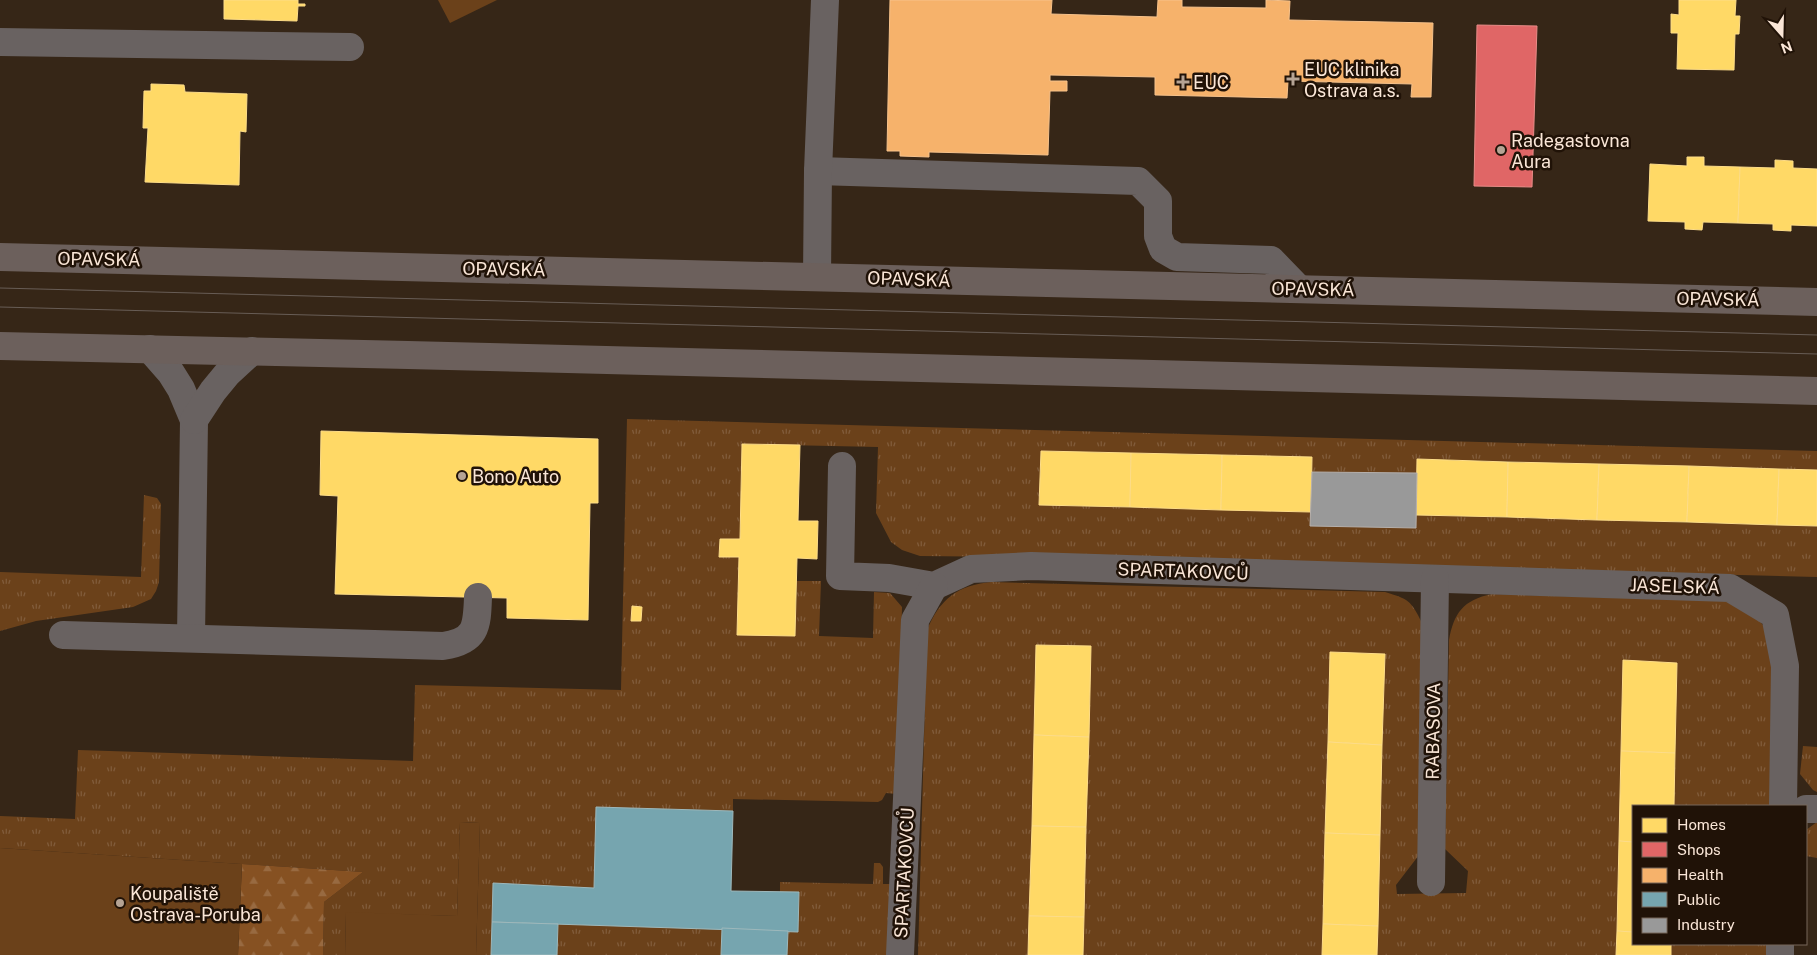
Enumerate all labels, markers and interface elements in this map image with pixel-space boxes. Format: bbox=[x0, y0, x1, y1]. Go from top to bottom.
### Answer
north arrow bbox=[1757, 10, 1807, 60]
text: N bbox=[1779, 38, 1794, 57]
place label: EUC klinika Ostrava a.s. bbox=[1304, 59, 1400, 101]
place label: EUC bbox=[1193, 72, 1229, 93]
marker: EUC klinika Ostrava a.s. bbox=[1286, 72, 1300, 86]
marker: EUC bbox=[1177, 76, 1189, 88]
place label: Radegastovna Aura bbox=[1511, 130, 1630, 172]
marker: Radegastovna Aura bbox=[1495, 144, 1507, 156]
street label: OPAVSKÁ bbox=[57, 247, 141, 270]
street label: OPAVSKÁ bbox=[462, 257, 546, 280]
street label: OPAVSKÁ bbox=[867, 266, 951, 291]
street label: OPAVSKÁ bbox=[1271, 277, 1355, 300]
street label: OPAVSKÁ bbox=[1676, 287, 1760, 310]
place label: Bono Auto bbox=[472, 466, 559, 487]
marker: Bono Auto bbox=[456, 470, 468, 482]
street label: SPARTAKOVCŮ bbox=[1117, 556, 1249, 584]
street label: JASELSKÁ bbox=[1630, 573, 1721, 598]
street label: RABASOVA bbox=[1422, 682, 1444, 780]
legend bbox=[1632, 805, 1807, 945]
street label: SPARTAKOVCŮ bbox=[888, 807, 918, 939]
text: Homes bbox=[1677, 816, 1726, 833]
text: Shops bbox=[1677, 841, 1721, 858]
text: Health bbox=[1677, 866, 1724, 883]
place label: Koupaliště Ostrava-Poruba bbox=[130, 883, 261, 925]
text: Public bbox=[1677, 891, 1721, 908]
marker: Koupaliště Ostrava-Poruba bbox=[114, 897, 126, 909]
text: Industry bbox=[1677, 916, 1735, 933]

